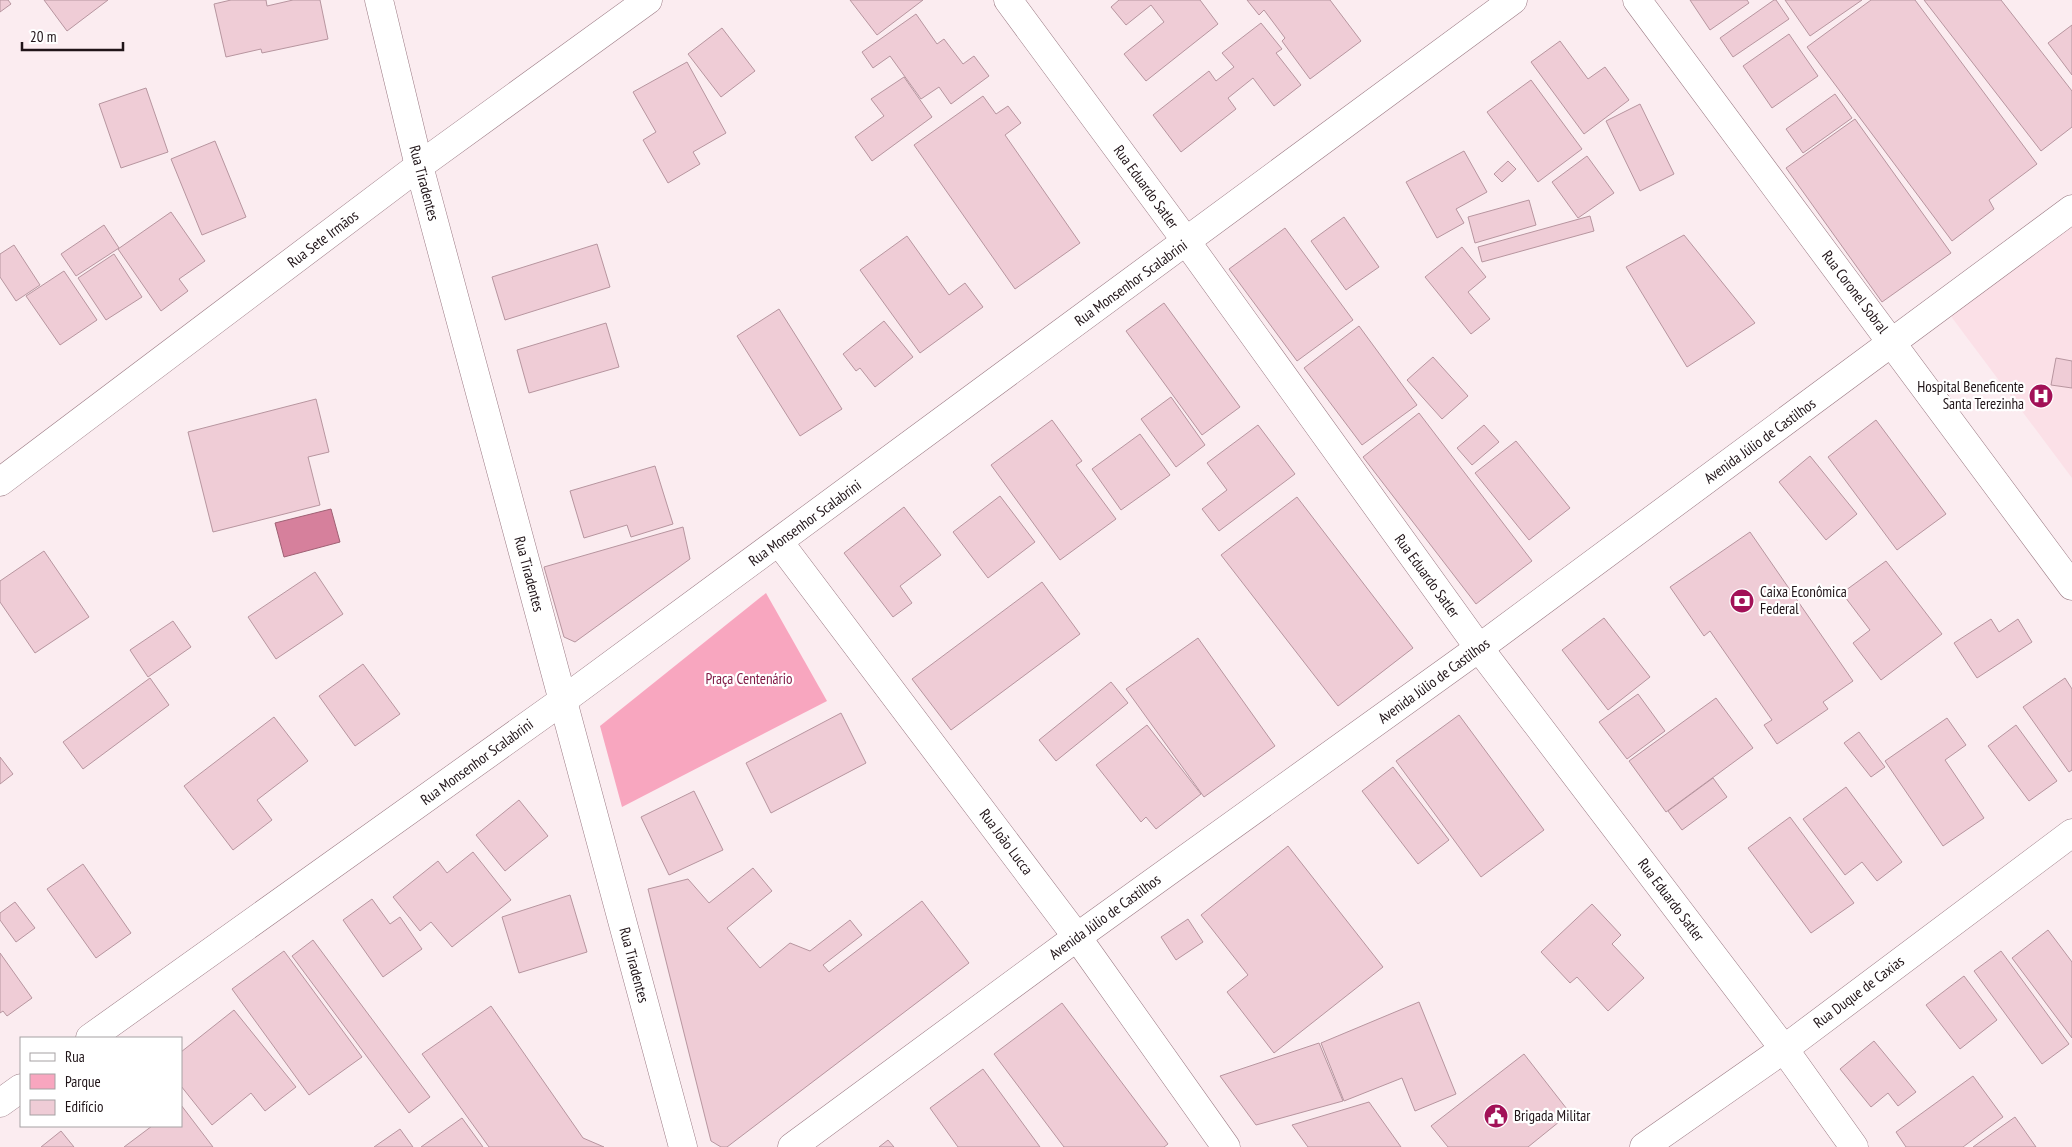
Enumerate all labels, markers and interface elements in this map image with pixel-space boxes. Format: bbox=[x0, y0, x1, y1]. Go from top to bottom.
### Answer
scale bar bbox=[22, 20, 124, 52]
text: 20 m bbox=[30, 27, 56, 46]
street label: Rua Eduardo Satler bbox=[1110, 141, 1184, 233]
street label: Rua Tiradentes bbox=[405, 143, 444, 223]
street label: Rua Sete Irmãos bbox=[284, 206, 362, 271]
street label: Rua Monsenhor Scalabrini bbox=[1071, 235, 1191, 330]
street label: Rua Coronel Sobral bbox=[1818, 246, 1893, 337]
place label: Hospital Beneficente Santa Terezinha bbox=[1917, 377, 2024, 413]
hospital icon: Hospital Beneficente Santa Terezinha bbox=[2028, 383, 2054, 409]
street label: Avenida Júlio de Castilhos bbox=[1700, 394, 1819, 487]
street label: Rua Monsenhor Scalabrini bbox=[745, 475, 865, 570]
street label: Rua Eduardo Satler bbox=[1391, 530, 1465, 622]
street label: Rua Tiradentes bbox=[510, 534, 549, 614]
place label: Caixa Econômica Federal bbox=[1760, 582, 1847, 618]
bank icon: Caixa Econômica Federal bbox=[1729, 588, 1755, 614]
street label: Avenida Júlio de Castilhos bbox=[1374, 634, 1493, 727]
park label: Praça Centenário bbox=[706, 669, 792, 688]
street label: Rua Monsenhor Scalabrini bbox=[417, 714, 537, 809]
street label: Rua João Lucca bbox=[975, 805, 1037, 878]
street label: Rua Eduardo Satler bbox=[1634, 854, 1709, 946]
street label: Avenida Júlio de Castilhos bbox=[1045, 870, 1164, 963]
street label: Rua Tiradentes bbox=[615, 925, 654, 1005]
street label: Rua Duque de Caxias bbox=[1810, 951, 1908, 1032]
legend bbox=[20, 1037, 182, 1127]
text: Rua bbox=[65, 1047, 85, 1066]
text: Parque bbox=[65, 1072, 101, 1091]
text: Edifício bbox=[65, 1097, 103, 1116]
public building icon: Brigada Militar bbox=[1483, 1103, 1509, 1129]
place label: Brigada Militar bbox=[1514, 1106, 1591, 1125]

